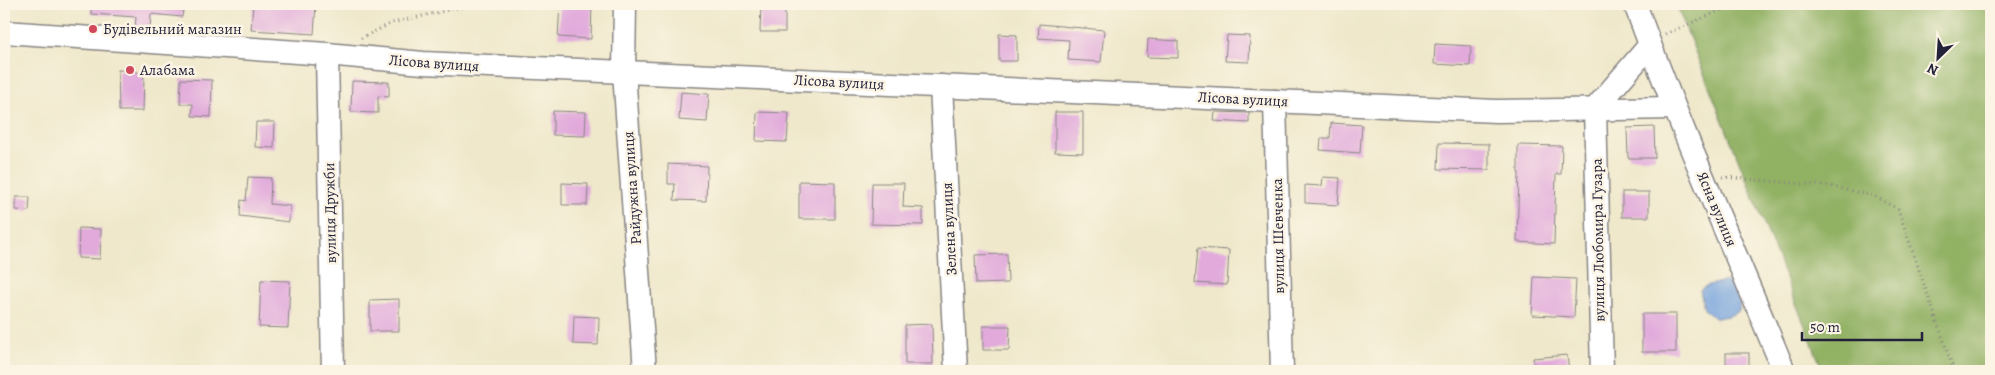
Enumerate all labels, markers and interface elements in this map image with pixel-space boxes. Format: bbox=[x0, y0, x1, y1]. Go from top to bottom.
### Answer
place label: Будівельний магазин bbox=[103, 19, 242, 39]
marker: Будівельний магазин bbox=[87, 23, 99, 35]
north arrow bbox=[1912, 32, 1962, 82]
street label: Лісова вулиця bbox=[388, 50, 480, 76]
text: N bbox=[1924, 59, 1941, 80]
place label: Алабама bbox=[139, 60, 195, 80]
marker: Алабама bbox=[124, 64, 136, 76]
street label: Лісова вулиця bbox=[793, 70, 885, 94]
street label: Лісова вулиця bbox=[1197, 87, 1289, 111]
street label: Райдужна вулиця bbox=[618, 131, 646, 245]
street label: вулиця Любомира Гузара bbox=[1587, 158, 1609, 322]
street label: вулиця Дружби bbox=[319, 162, 341, 264]
street label: Ясна вулиця bbox=[1692, 168, 1742, 250]
street label: вулиця Шевченка bbox=[1267, 178, 1289, 294]
street label: Зелена вулиця bbox=[937, 182, 961, 276]
scale bar bbox=[1802, 310, 1922, 342]
text: 50 m bbox=[1810, 317, 1840, 337]

